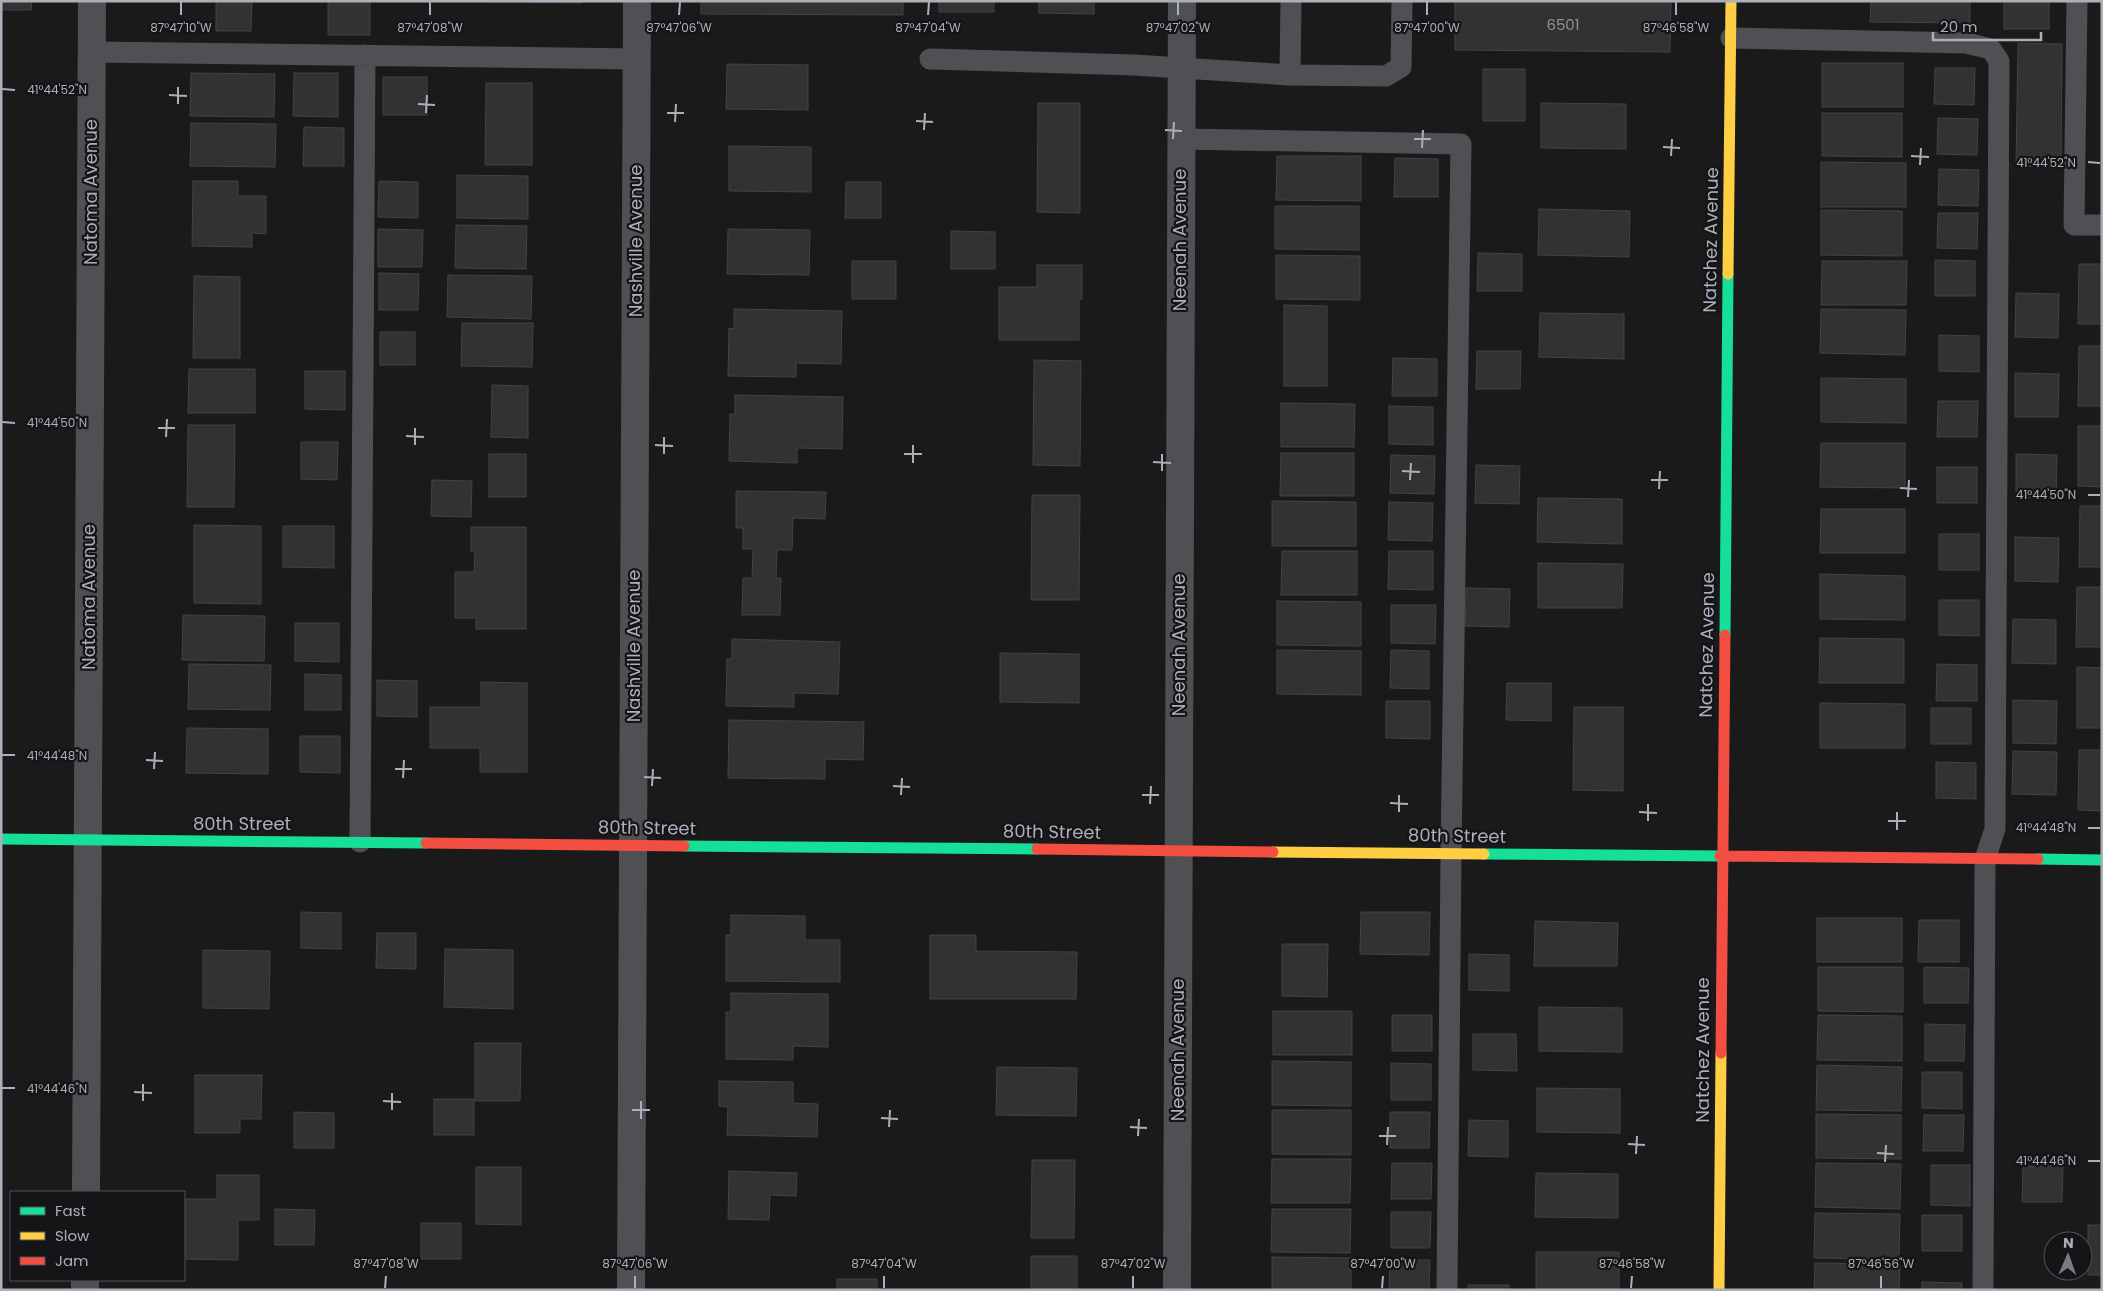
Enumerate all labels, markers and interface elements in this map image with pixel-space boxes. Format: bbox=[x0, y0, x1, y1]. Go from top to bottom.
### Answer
scale bar bbox=[1933, 10, 2040, 42]
house number: 6501 bbox=[1546, 14, 1580, 35]
text: 20 m bbox=[1940, 16, 1978, 37]
text: 87°47'10"W bbox=[150, 19, 212, 36]
text: 87°47'08"W bbox=[397, 19, 463, 36]
text: 87°47'06"W bbox=[646, 19, 712, 36]
text: 87°47'04"W bbox=[895, 19, 961, 36]
text: 87°47'02"W bbox=[1146, 19, 1211, 36]
text: 87°47'00"W bbox=[1394, 19, 1460, 36]
text: 87°46'58"W bbox=[1643, 19, 1710, 36]
text: 41°44'52"N bbox=[27, 81, 87, 98]
street label: Natoma Avenue bbox=[78, 119, 103, 265]
text: 41°44'52"N bbox=[2016, 154, 2076, 171]
street label: Nashville Avenue bbox=[623, 165, 648, 317]
street label: Natchez Avenue bbox=[1697, 167, 1724, 313]
street label: Neenah Avenue bbox=[1167, 169, 1192, 311]
text: 41°44'50"N bbox=[27, 414, 87, 431]
text: 41°44'50"N bbox=[2016, 486, 2076, 503]
street label: Natoma Avenue bbox=[76, 524, 101, 670]
street label: Nashville Avenue bbox=[621, 570, 646, 722]
street label: Natchez Avenue bbox=[1693, 572, 1720, 718]
street label: Neenah Avenue bbox=[1166, 574, 1191, 716]
text: 41°44'48"N bbox=[27, 747, 87, 764]
street label: 80th Street bbox=[193, 811, 291, 836]
street label: 80th Street bbox=[598, 814, 696, 841]
street label: 80th Street bbox=[1003, 818, 1101, 845]
text: 41°44'48"N bbox=[2016, 819, 2076, 836]
street label: 80th Street bbox=[1408, 822, 1506, 849]
street label: Natchez Avenue bbox=[1690, 977, 1715, 1123]
street label: Neenah Avenue bbox=[1165, 979, 1190, 1121]
text: 41°44'46"N bbox=[27, 1080, 87, 1097]
text: 41°44'46"N bbox=[2016, 1152, 2076, 1169]
legend bbox=[10, 1191, 185, 1281]
text: Fast bbox=[55, 1200, 86, 1221]
text: Slow bbox=[55, 1225, 90, 1246]
north arrow bbox=[2043, 1231, 2093, 1281]
text: N bbox=[2063, 1233, 2074, 1253]
text: Jam bbox=[55, 1250, 89, 1271]
text: 87°47'08"W bbox=[353, 1255, 419, 1272]
text: 87°47'06"W bbox=[602, 1255, 668, 1272]
text: 87°47'04"W bbox=[851, 1255, 917, 1272]
text: 87°47'02"W bbox=[1101, 1255, 1166, 1272]
text: 87°47'00"W bbox=[1350, 1255, 1416, 1272]
text: 87°46'58"W bbox=[1599, 1255, 1666, 1272]
text: 87°46'56"W bbox=[1848, 1255, 1915, 1272]

